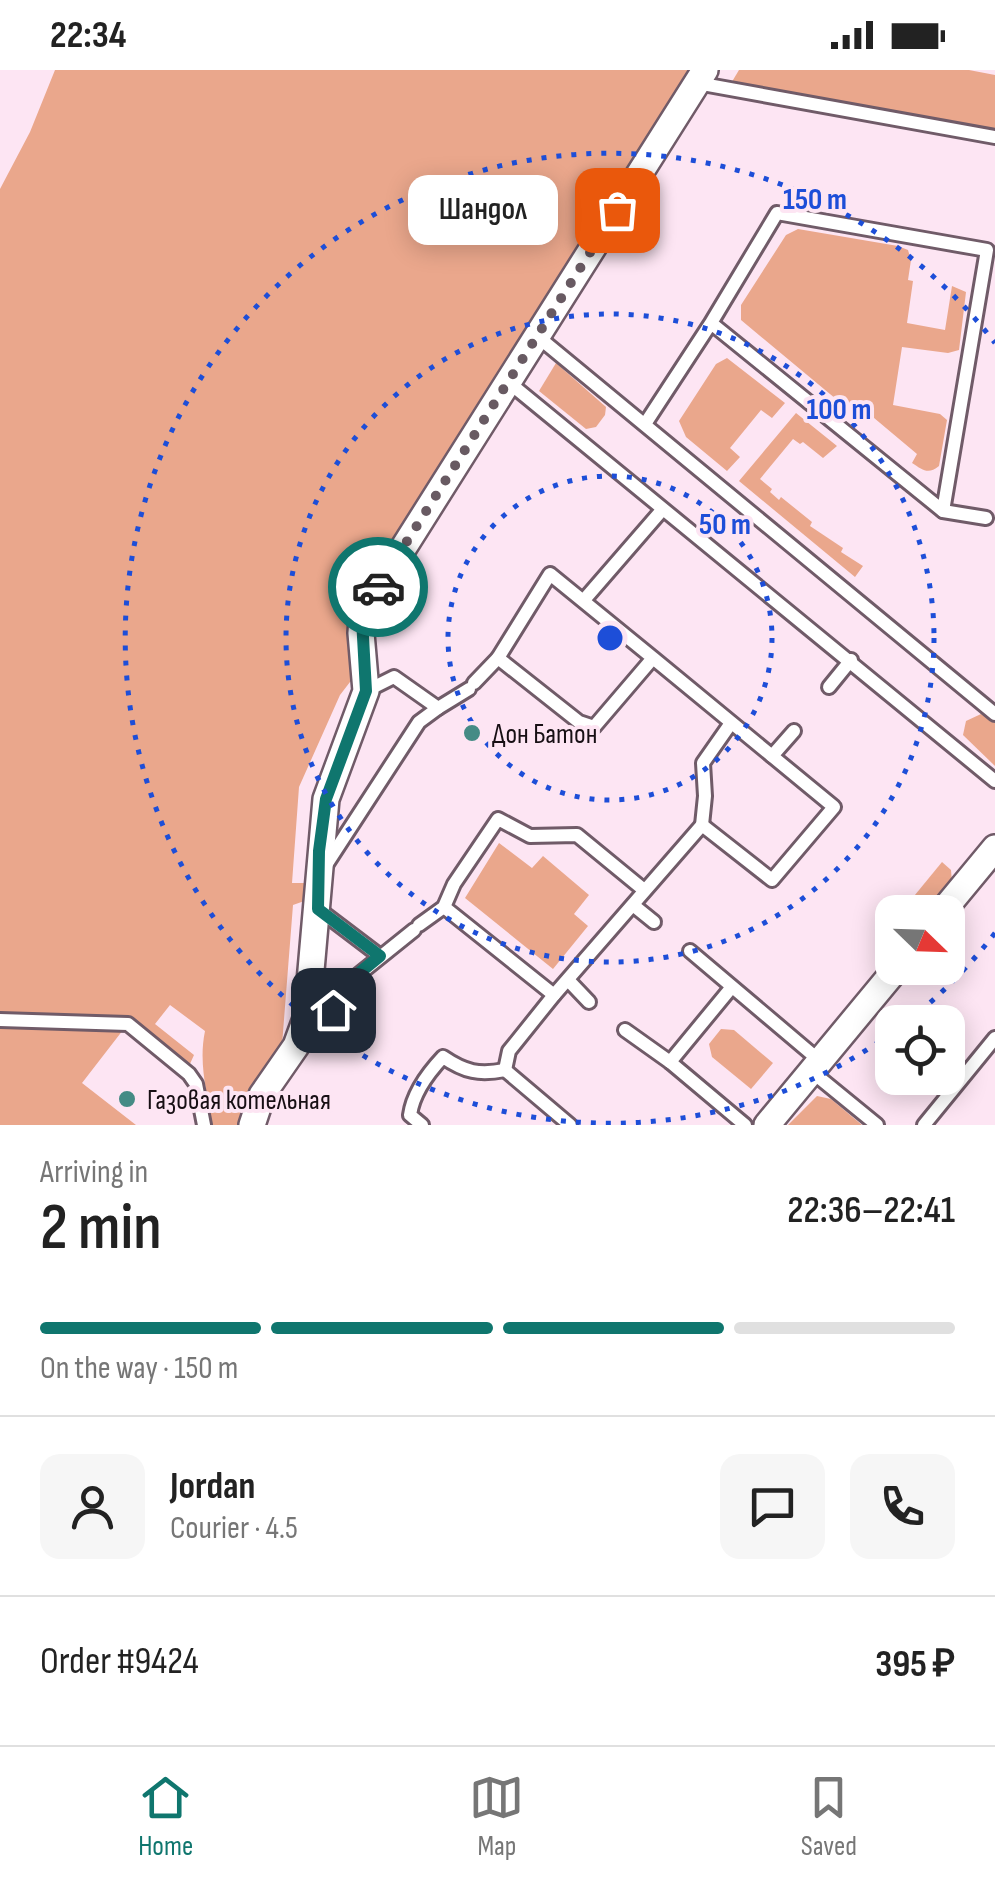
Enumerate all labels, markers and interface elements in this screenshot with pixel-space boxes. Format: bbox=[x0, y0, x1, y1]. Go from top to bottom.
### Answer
text: 22:34 bbox=[50, 13, 127, 58]
pin bbox=[575, 168, 660, 253]
callout: Шандол bbox=[407, 175, 557, 245]
text: 150 m bbox=[783, 182, 847, 218]
icon: bag bbox=[590, 183, 645, 238]
text: Шандол bbox=[439, 190, 527, 229]
text: 100 m bbox=[807, 392, 871, 428]
text: 50 m bbox=[699, 507, 751, 543]
courier bbox=[328, 537, 428, 637]
icon: car bbox=[351, 560, 406, 615]
centre of rings bbox=[592, 620, 628, 656]
place label: Дон Батон bbox=[492, 718, 597, 751]
marker: Дон Батон bbox=[461, 722, 483, 744]
north arrow bbox=[875, 895, 965, 985]
map controls bbox=[875, 895, 965, 1095]
pin bbox=[291, 968, 376, 1053]
icon: home bbox=[306, 983, 361, 1038]
button: locate bbox=[875, 1005, 965, 1095]
place label: Газовая котельная bbox=[147, 1084, 331, 1117]
marker: Газовая котельная bbox=[116, 1088, 138, 1110]
text: Arriving in bbox=[40, 1153, 148, 1192]
text: 22:36–22:41 bbox=[787, 1188, 955, 1233]
text: 2 min bbox=[40, 1190, 162, 1268]
text: On the way · 150 m bbox=[40, 1349, 238, 1388]
button: person bbox=[40, 1454, 145, 1559]
button: chat bbox=[720, 1454, 825, 1559]
button: phone bbox=[850, 1454, 955, 1559]
text: Jordan bbox=[170, 1464, 255, 1509]
text: Courier · 4.5 bbox=[170, 1509, 298, 1548]
text: Order #9424 bbox=[40, 1639, 199, 1684]
text: 395 ₽ bbox=[875, 1642, 955, 1687]
tab: Home bbox=[138, 1770, 193, 1863]
tab: Map bbox=[469, 1770, 524, 1863]
tab: Saved bbox=[801, 1770, 857, 1863]

